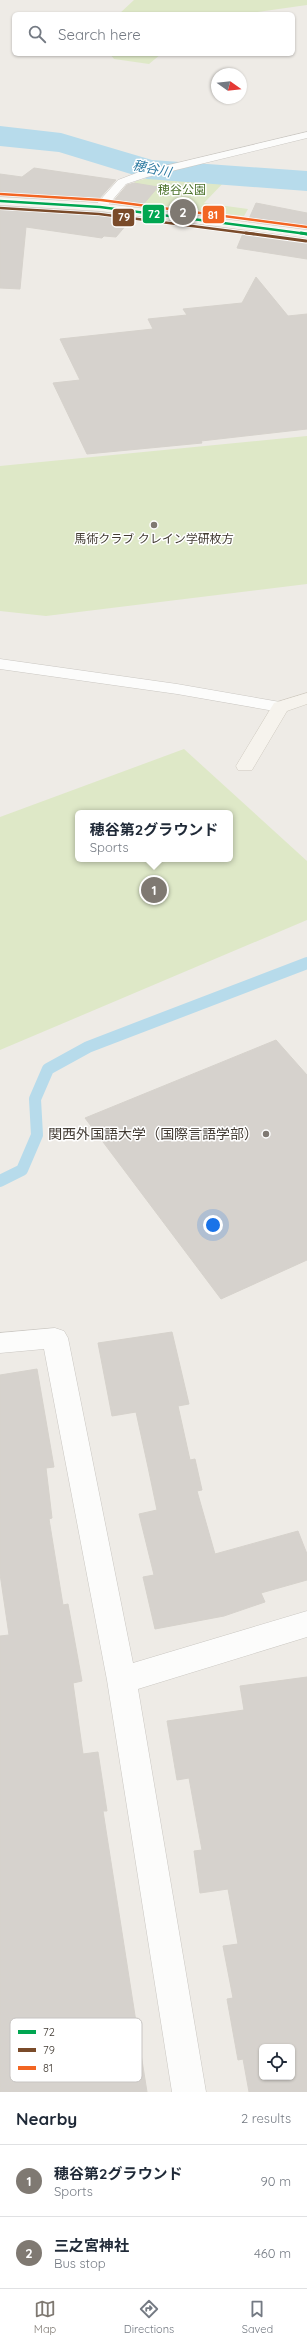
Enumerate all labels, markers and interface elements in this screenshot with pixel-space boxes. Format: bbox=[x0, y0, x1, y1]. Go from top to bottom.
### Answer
search box bbox=[12, 12, 295, 56]
icon: search bbox=[26, 23, 48, 45]
text: Search here bbox=[58, 25, 141, 44]
north arrow bbox=[211, 68, 247, 104]
water label: 穂谷川 bbox=[131, 156, 175, 180]
park label: 穂谷公園 bbox=[158, 182, 206, 197]
pin: 2 bbox=[170, 197, 196, 227]
line badge: 72 bbox=[142, 204, 165, 224]
line badge: 81 bbox=[202, 205, 225, 224]
text: 72 bbox=[148, 207, 160, 221]
line badge: 79 bbox=[112, 208, 135, 227]
text: 81 bbox=[208, 208, 218, 222]
text: 79 bbox=[118, 210, 130, 224]
marker: 馬術クラブ クレイン学研枚方 bbox=[149, 520, 159, 530]
place label: 馬術クラブ クレイン学研枚方 bbox=[74, 531, 234, 546]
popup bbox=[75, 810, 233, 862]
text: 穂谷第2グラウンド bbox=[90, 820, 218, 839]
text: Sports bbox=[90, 839, 129, 855]
pin: 1 bbox=[141, 875, 167, 905]
place label: 関西外国語大学（国際言語学部） bbox=[48, 1125, 258, 1143]
marker: 関西外国語大学（国際言語学部） bbox=[261, 1129, 271, 1139]
your location bbox=[203, 1215, 223, 1235]
legend bbox=[10, 2018, 142, 2082]
text: 72 bbox=[43, 2025, 55, 2039]
text: 79 bbox=[43, 2043, 55, 2057]
map controls bbox=[259, 2044, 295, 2080]
button: locate bbox=[259, 2044, 295, 2080]
text: 81 bbox=[43, 2061, 53, 2075]
text: Nearby bbox=[16, 2108, 77, 2129]
text: 2 results bbox=[241, 2110, 291, 2126]
text: 穂谷第2グラウンド bbox=[54, 2164, 183, 2183]
text: 1 bbox=[26, 2173, 32, 2189]
text: 90 m bbox=[261, 2173, 291, 2189]
text: Sports bbox=[54, 2183, 93, 2199]
text: 三之宮神社 bbox=[54, 2236, 129, 2255]
text: 2 bbox=[25, 2245, 33, 2261]
text: 460 m bbox=[254, 2245, 291, 2261]
text: Bus stop bbox=[54, 2255, 106, 2271]
tab: Map bbox=[34, 2298, 56, 2336]
tab: Directions bbox=[124, 2298, 174, 2336]
tab: Saved bbox=[242, 2298, 273, 2336]

